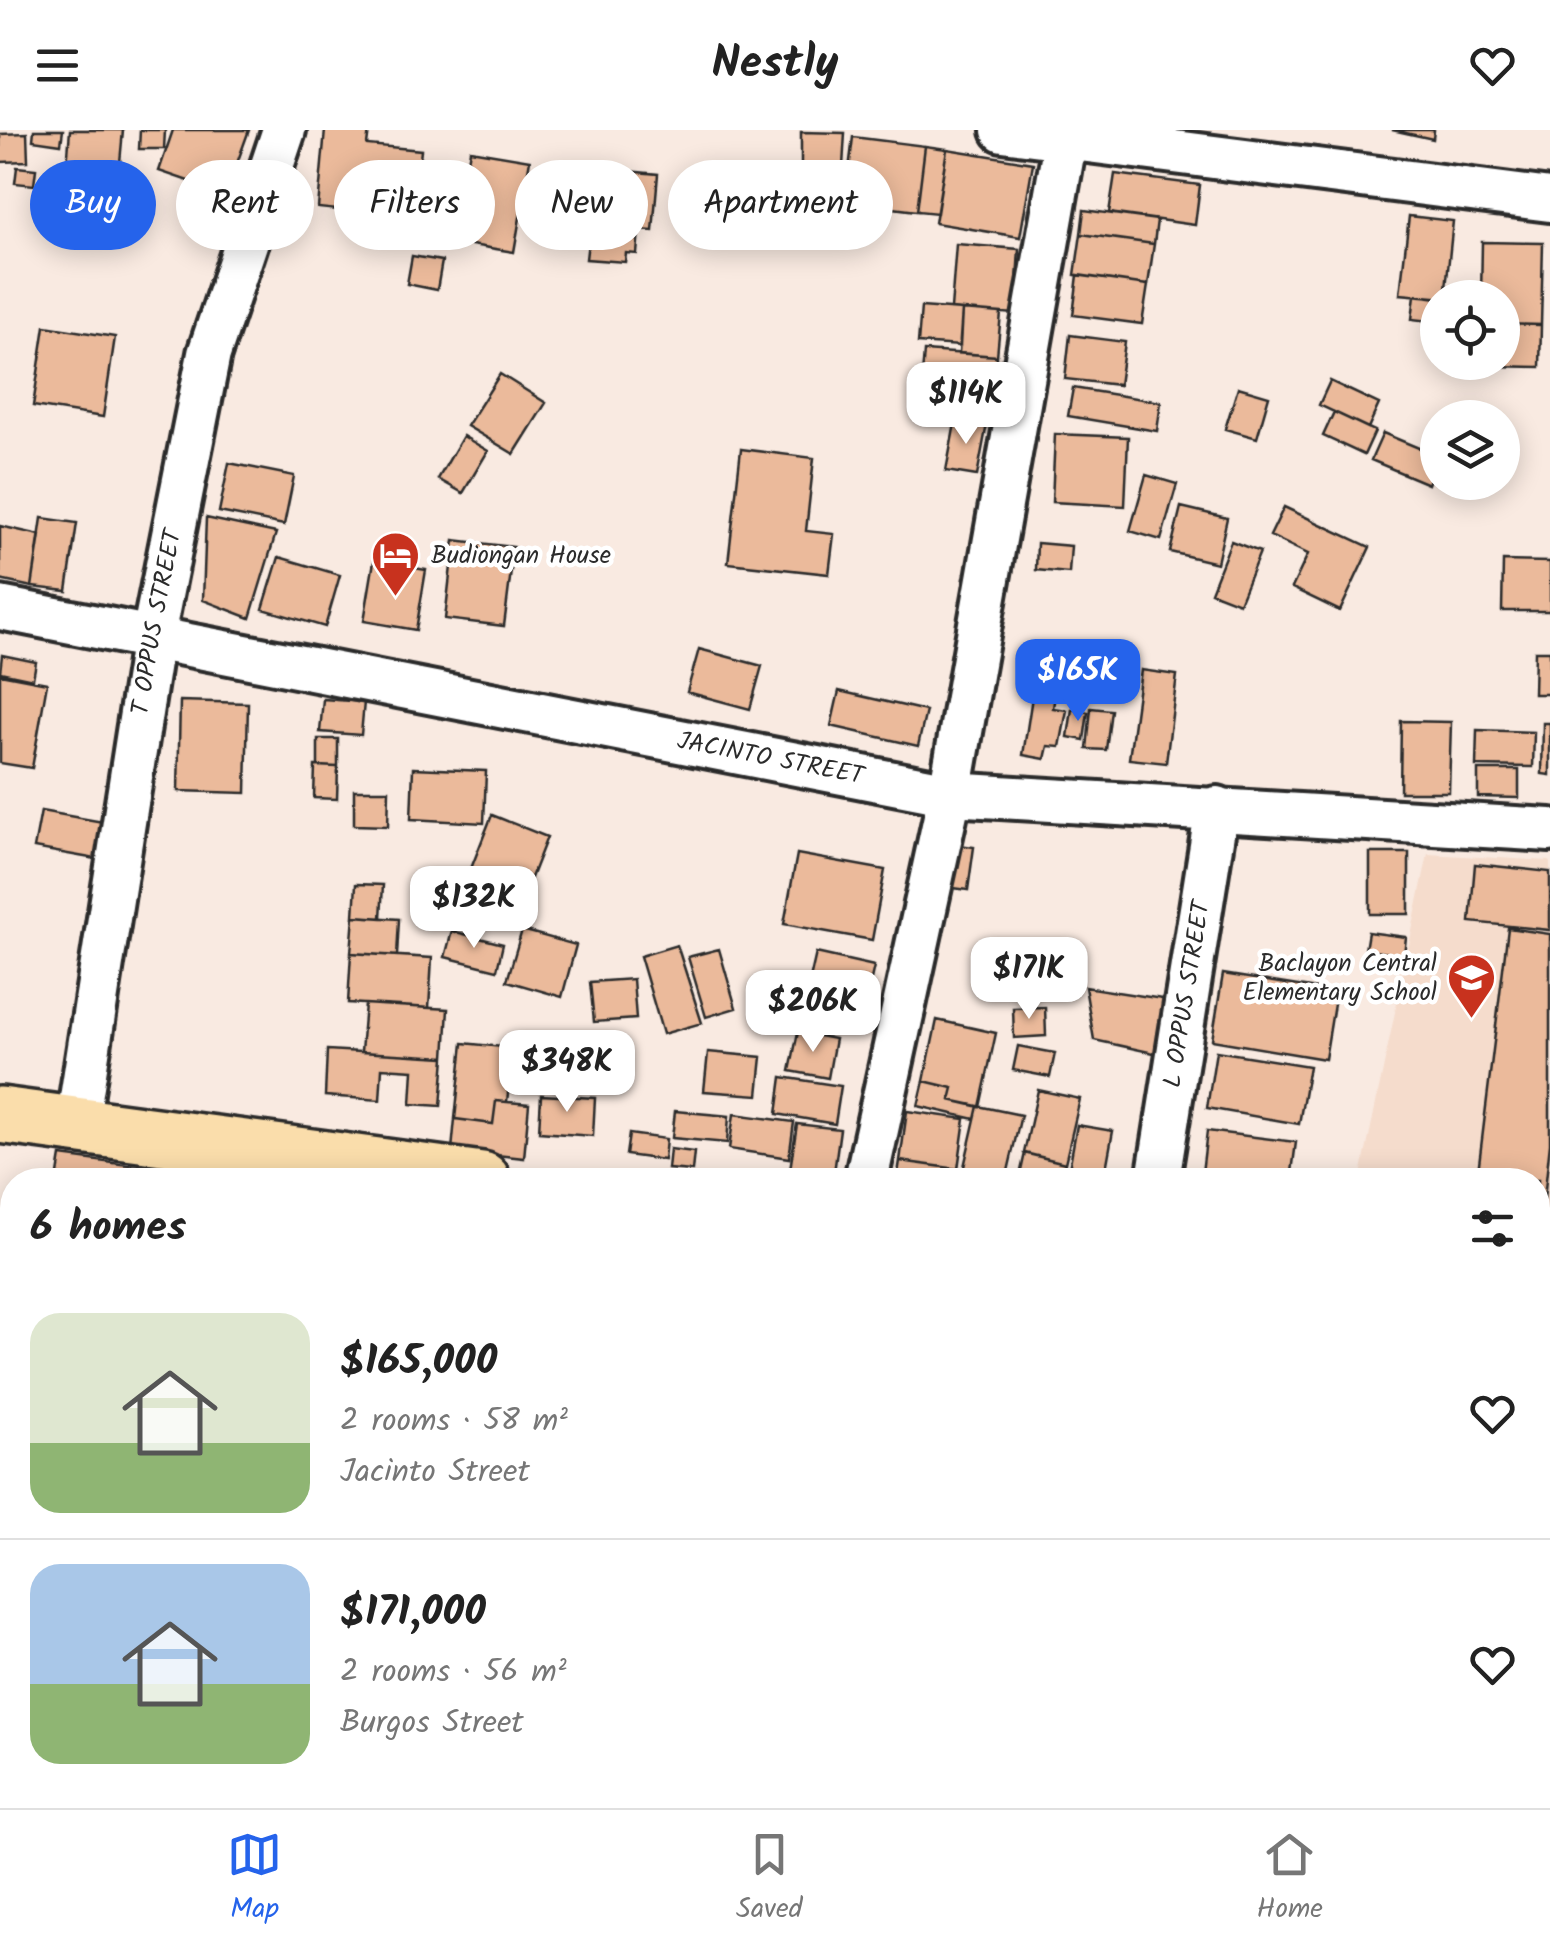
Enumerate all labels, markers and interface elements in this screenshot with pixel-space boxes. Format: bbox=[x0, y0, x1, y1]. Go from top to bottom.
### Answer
text: Nestly bbox=[711, 29, 839, 101]
icon: menu bbox=[30, 38, 85, 93]
icon: heart bbox=[1465, 38, 1520, 93]
chip: Buy bbox=[30, 160, 156, 250]
chip: Rent bbox=[176, 160, 314, 250]
chip: Filters bbox=[334, 160, 495, 250]
chip: New bbox=[515, 160, 648, 250]
chip: Apartment bbox=[668, 160, 893, 250]
map controls bbox=[1420, 280, 1520, 500]
button: locate bbox=[1420, 280, 1520, 380]
pin: $114K bbox=[896, 362, 1036, 447]
text: $114K bbox=[929, 369, 1003, 420]
button: layers bbox=[1420, 400, 1520, 500]
street label: T OPPUS STREET bbox=[121, 523, 194, 718]
hotel icon: Budiongan House bbox=[370, 530, 422, 598]
place label: Budiongan House bbox=[431, 536, 611, 576]
pin: $165K bbox=[1008, 639, 1148, 724]
text: $165K bbox=[1037, 646, 1119, 697]
street label: JACINTO STREET bbox=[674, 721, 870, 797]
pin: $132K bbox=[404, 866, 544, 951]
text: $132K bbox=[432, 873, 516, 924]
street label: L OPPUS STREET bbox=[1153, 896, 1222, 1090]
pin: $171K bbox=[959, 937, 1099, 1022]
text: $171K bbox=[993, 944, 1065, 995]
place label: Baclayon Central Elementary School bbox=[1243, 944, 1437, 1013]
school or university icon: Baclayon Central Elementary School bbox=[1446, 952, 1498, 1020]
pin: $206K bbox=[743, 970, 883, 1055]
text: $206K bbox=[768, 977, 858, 1028]
pin: $348K bbox=[497, 1030, 637, 1115]
text: $348K bbox=[521, 1037, 613, 1088]
text: 6 homes bbox=[30, 1195, 186, 1262]
icon: filters bbox=[1465, 1201, 1520, 1256]
text: $165,000 bbox=[340, 1329, 497, 1396]
icon: home bbox=[110, 1353, 230, 1473]
icon: heart bbox=[1465, 1386, 1520, 1441]
text: 2 rooms · 58 m² bbox=[340, 1396, 568, 1447]
text: Jacinto Street bbox=[340, 1447, 530, 1498]
text: $171,000 bbox=[340, 1580, 486, 1647]
icon: home bbox=[110, 1604, 230, 1724]
icon: heart bbox=[1465, 1637, 1520, 1692]
text: 2 rooms · 56 m² bbox=[340, 1647, 567, 1698]
text: Burgos Street bbox=[340, 1698, 524, 1749]
tab: Map bbox=[227, 1827, 282, 1932]
tab: Saved bbox=[736, 1827, 803, 1932]
tab: Home bbox=[1257, 1827, 1323, 1932]

